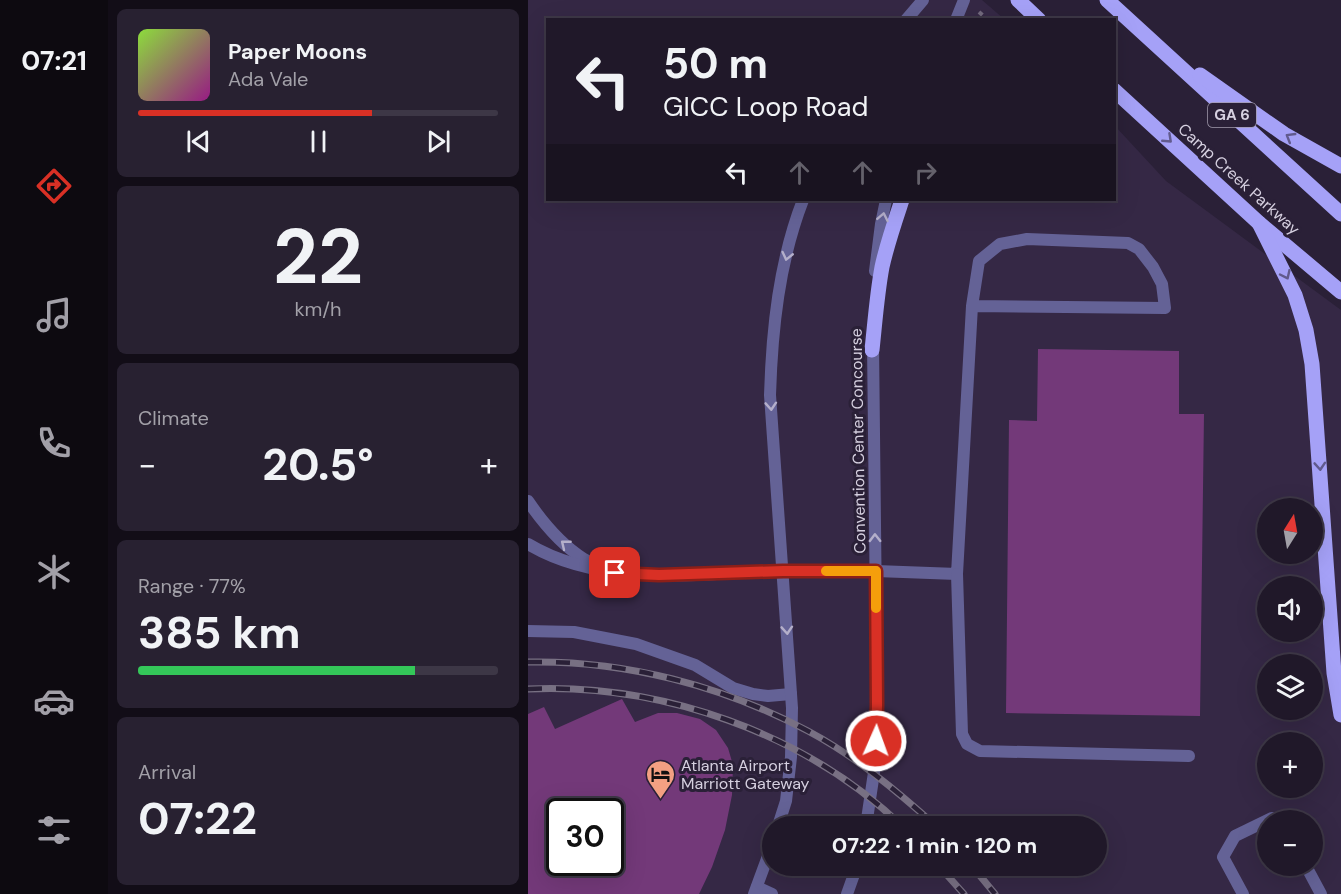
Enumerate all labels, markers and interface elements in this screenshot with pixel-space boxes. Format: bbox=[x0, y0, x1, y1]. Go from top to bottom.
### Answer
text: 50 m bbox=[663, 36, 768, 91]
text: Paper Moons bbox=[228, 37, 367, 66]
icon: left bbox=[564, 42, 642, 120]
text: 07:21 bbox=[21, 43, 87, 78]
text: Ada Vale bbox=[228, 66, 308, 92]
text: GICC Loop Road bbox=[663, 89, 868, 124]
road number: GA 6 bbox=[1208, 103, 1256, 127]
street label: Camp Creek Parkway bbox=[1174, 119, 1305, 239]
icon: previous bbox=[182, 125, 215, 158]
icon: pause bbox=[302, 125, 335, 158]
icon: next bbox=[422, 125, 455, 158]
one-way arrow bbox=[1161, 132, 1172, 143]
one-way arrow bbox=[1286, 132, 1296, 144]
icon: left bbox=[720, 156, 753, 189]
icon: ahead bbox=[783, 156, 816, 189]
icon: ahead bbox=[846, 156, 879, 189]
icon: right bbox=[909, 156, 942, 189]
icon: directions bbox=[33, 165, 75, 207]
text: 22 bbox=[273, 206, 363, 307]
one-way arrow bbox=[876, 213, 889, 223]
one-way arrow bbox=[781, 251, 794, 261]
one-way arrow bbox=[1279, 269, 1291, 280]
icon: music bbox=[33, 294, 75, 336]
text: km/h bbox=[294, 296, 342, 322]
street label: Convention Center Concourse bbox=[846, 328, 870, 554]
one-way arrow bbox=[764, 402, 777, 411]
text: Climate bbox=[138, 405, 209, 431]
icon: phone bbox=[33, 422, 75, 464]
text: 20.5° bbox=[262, 435, 374, 494]
text: − bbox=[138, 443, 156, 486]
text: + bbox=[480, 443, 498, 486]
one-way arrow bbox=[1313, 461, 1326, 470]
north arrow bbox=[1257, 498, 1323, 564]
map controls bbox=[1257, 498, 1323, 876]
one-way arrow bbox=[869, 533, 881, 542]
one-way arrow bbox=[561, 541, 572, 552]
pin bbox=[589, 547, 640, 598]
icon: climate bbox=[33, 551, 75, 593]
icon: arrive bbox=[598, 556, 631, 589]
text: Range · 77% bbox=[138, 573, 246, 599]
button: sound bbox=[1257, 576, 1323, 642]
text: 385 km bbox=[138, 603, 301, 662]
one-way arrow bbox=[780, 625, 793, 634]
button: layers bbox=[1257, 654, 1323, 720]
icon: car bbox=[33, 680, 75, 722]
position arrow bbox=[844, 709, 908, 773]
button: + bbox=[1257, 732, 1323, 798]
place label: Atlanta Airport Marriott Gateway bbox=[681, 755, 810, 794]
hotel icon: Atlanta Airport Marriott Gateway bbox=[644, 758, 676, 800]
text: Arrival bbox=[138, 759, 196, 785]
text: 07:22 bbox=[138, 789, 257, 848]
speed limit sign: 30 bbox=[546, 798, 624, 876]
icon: filters bbox=[33, 809, 75, 851]
button: − bbox=[1257, 810, 1323, 876]
text: 07:22 · 1 min · 120 m bbox=[832, 831, 1037, 860]

